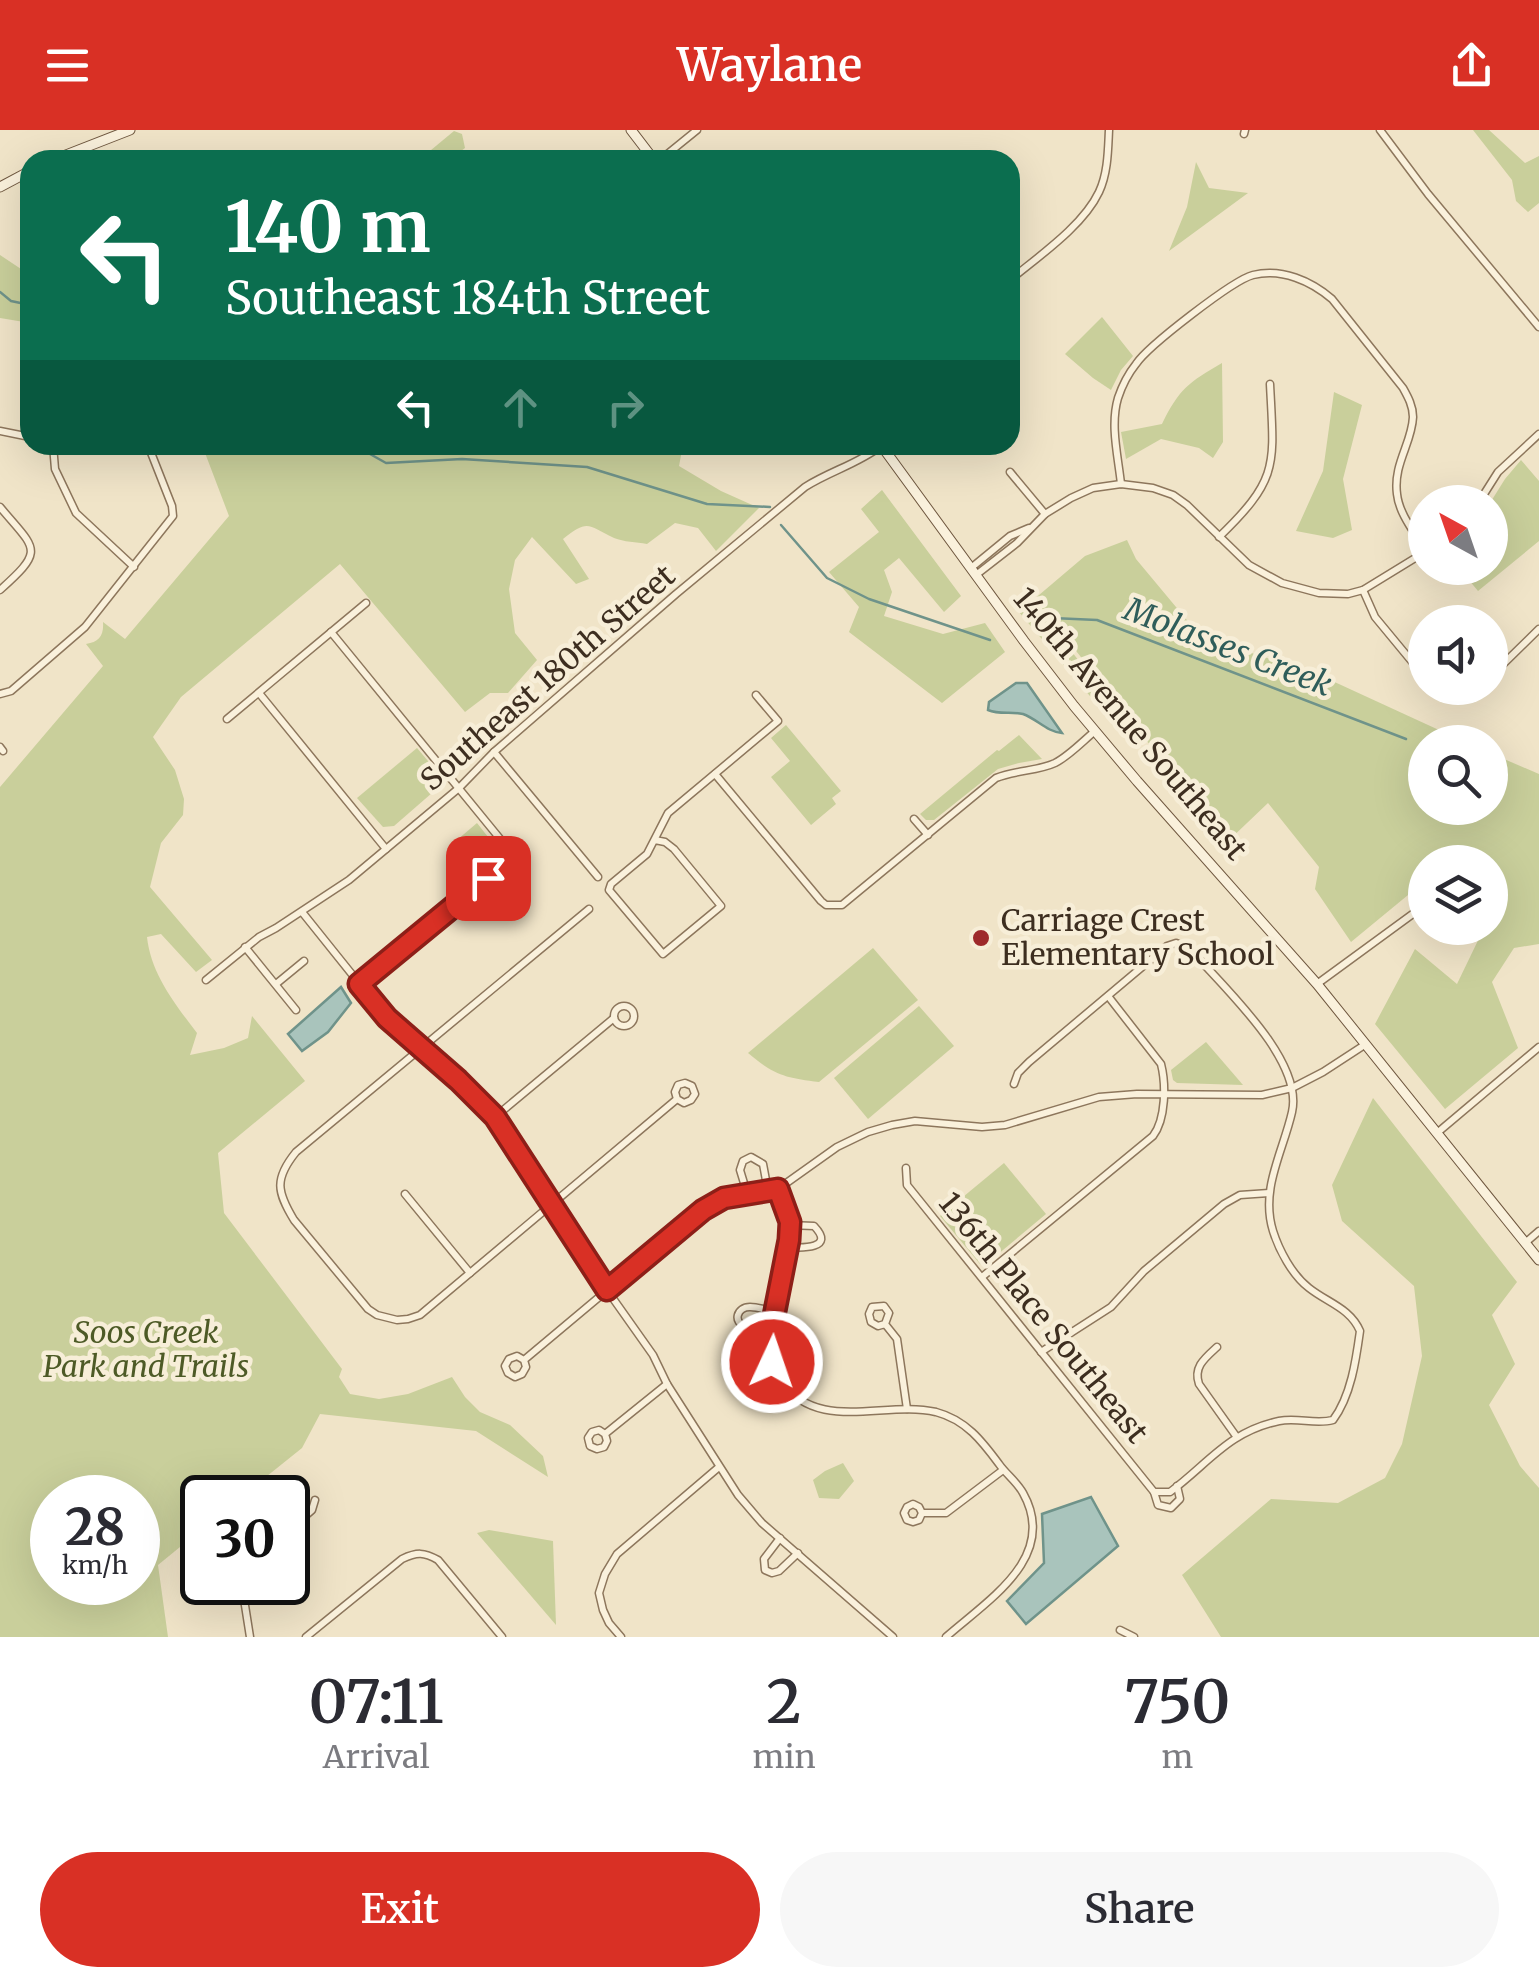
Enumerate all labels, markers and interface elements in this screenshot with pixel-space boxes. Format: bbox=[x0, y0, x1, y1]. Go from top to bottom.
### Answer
text: Waylane bbox=[677, 37, 862, 93]
icon: menu bbox=[40, 38, 95, 93]
icon: share bbox=[1444, 38, 1499, 93]
text: 140 m bbox=[225, 183, 431, 271]
icon: left bbox=[60, 190, 190, 320]
text: Southeast 184th Street bbox=[225, 270, 710, 326]
icon: left bbox=[388, 380, 443, 435]
icon: ahead bbox=[493, 380, 548, 435]
icon: right bbox=[598, 380, 653, 435]
north arrow bbox=[1408, 485, 1508, 585]
map controls bbox=[1408, 485, 1508, 945]
street label: Southeast 180th Street bbox=[412, 556, 683, 798]
street label: 140th Avenue Southeast bbox=[1006, 579, 1256, 868]
water label: Molasses Creek bbox=[1117, 588, 1338, 705]
button: sound bbox=[1408, 605, 1508, 705]
button: search bbox=[1408, 725, 1508, 825]
pin bbox=[446, 836, 531, 921]
button: layers bbox=[1408, 845, 1508, 945]
icon: arrive bbox=[461, 851, 516, 906]
place label: Carriage Crest Elementary School bbox=[1001, 901, 1274, 973]
marker: Carriage Crest Elementary School bbox=[970, 927, 992, 949]
street label: 136th Place Southeast bbox=[931, 1184, 1157, 1451]
position arrow bbox=[720, 1310, 824, 1414]
park label: Soos Creek Park and Trails bbox=[43, 1313, 249, 1385]
speed limit sign: 30 bbox=[180, 1475, 310, 1605]
text: 28 bbox=[65, 1496, 125, 1559]
text: km/h bbox=[62, 1549, 128, 1581]
text: 07:11 bbox=[308, 1664, 444, 1739]
text: 2 bbox=[766, 1664, 802, 1739]
text: 750 bbox=[1124, 1664, 1230, 1739]
text: Arrival bbox=[323, 1737, 430, 1777]
text: min bbox=[752, 1737, 816, 1777]
text: m bbox=[1161, 1737, 1193, 1777]
button: Exit bbox=[40, 1852, 760, 1967]
button: Share bbox=[780, 1852, 1499, 1967]

